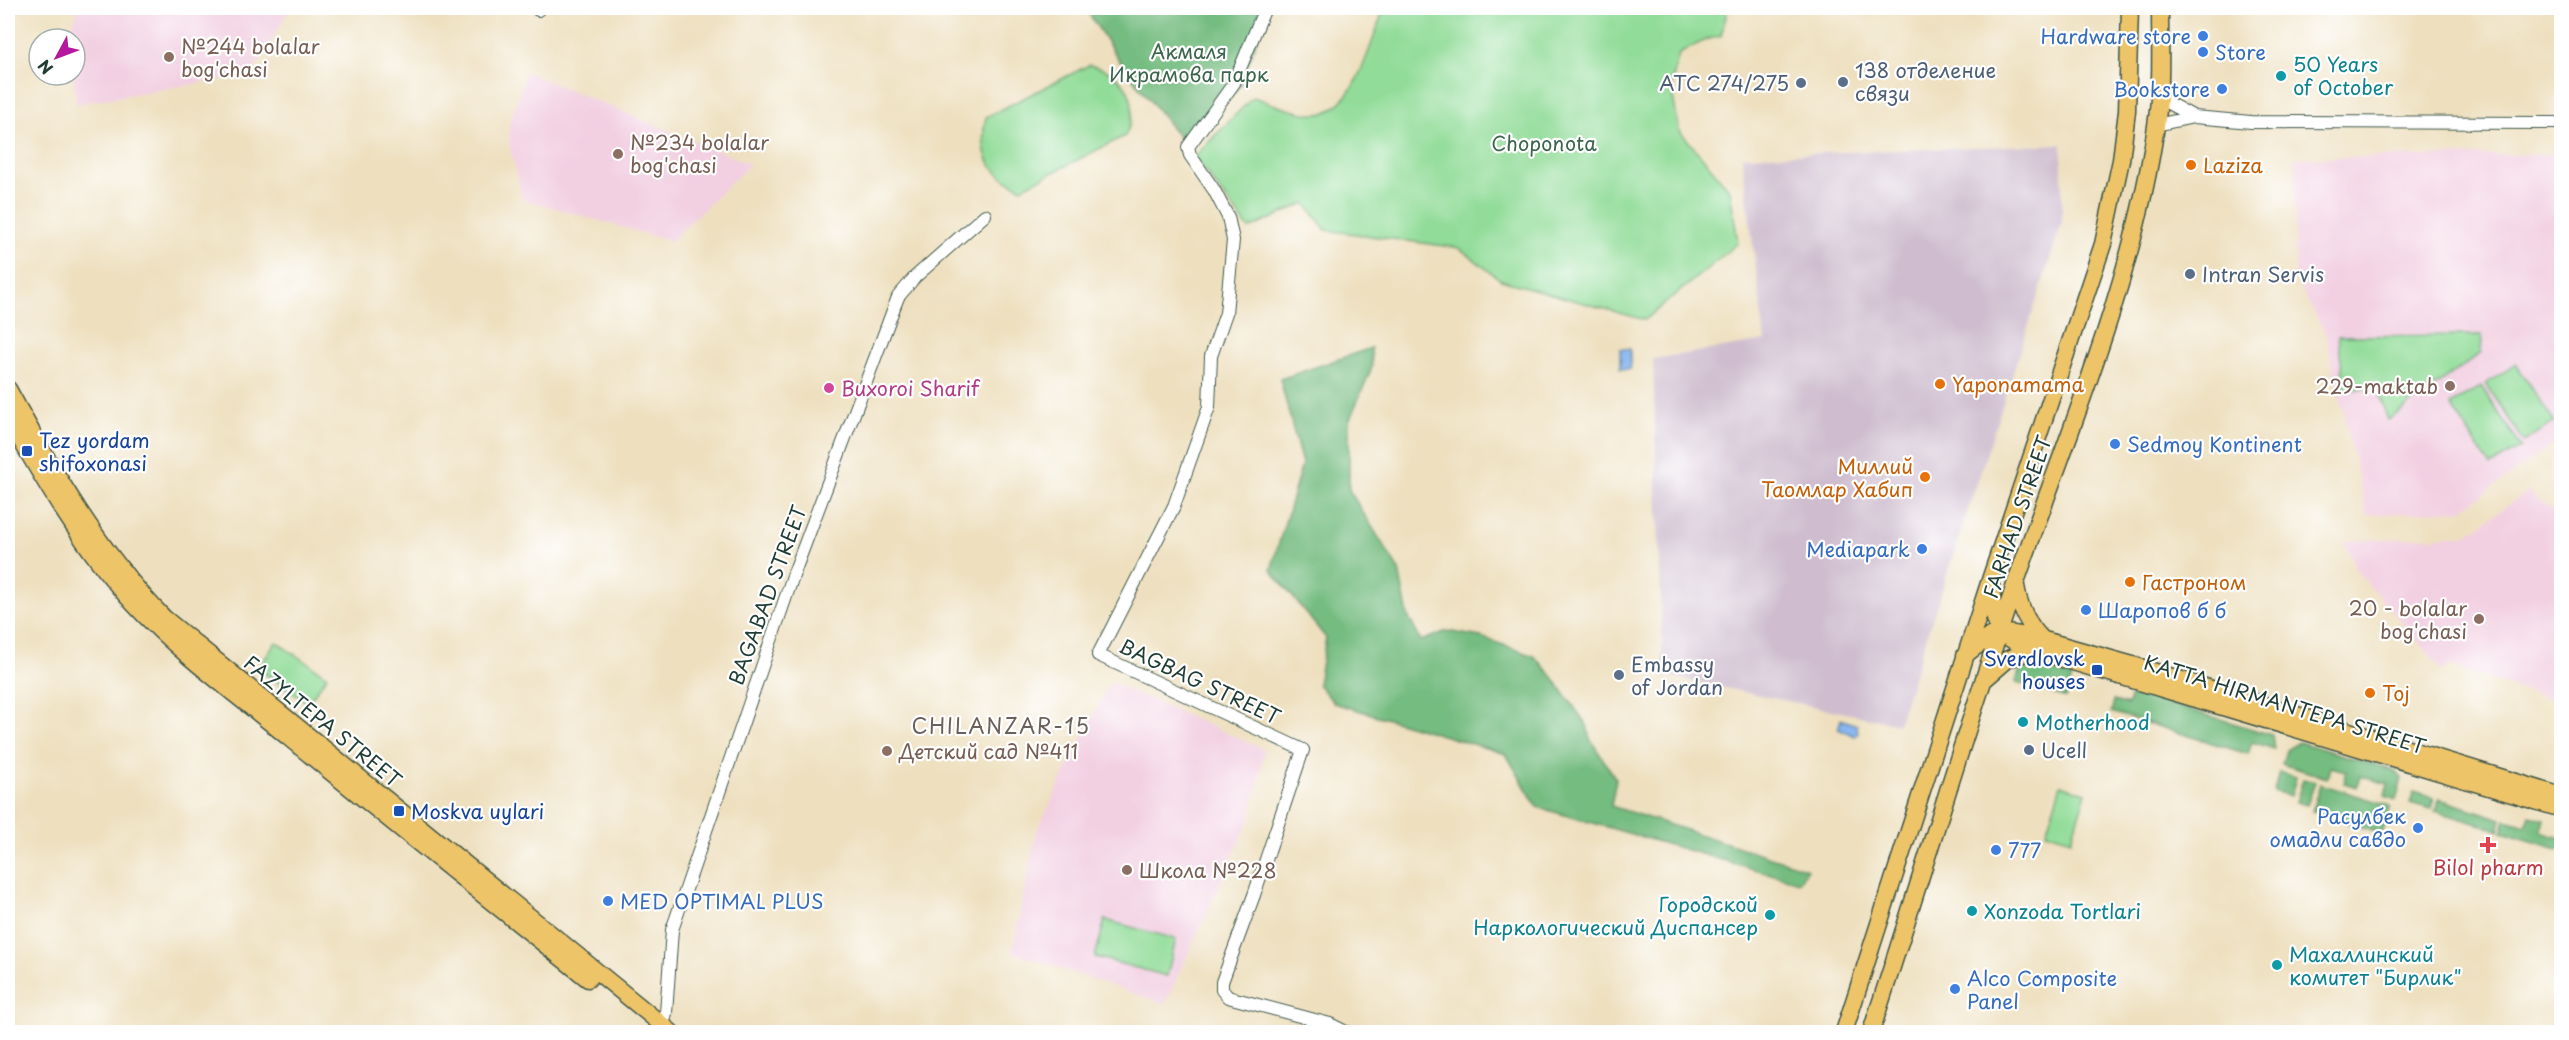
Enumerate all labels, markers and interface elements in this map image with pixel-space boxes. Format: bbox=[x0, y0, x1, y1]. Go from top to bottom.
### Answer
place label: Hardware store bbox=[2041, 21, 2191, 51]
north arrow bbox=[27, 27, 87, 87]
marker: Hardware store bbox=[2196, 29, 2210, 43]
place label: №244 bolalar bog'chasi bbox=[181, 31, 319, 84]
park label: Акмаля Икрамова парк bbox=[1109, 36, 1269, 89]
place label: Store bbox=[2215, 37, 2266, 67]
marker: Store bbox=[2196, 45, 2210, 59]
place label: 50 Years of October bbox=[2293, 49, 2394, 102]
marker: №244 bolalar bog'chasi bbox=[162, 50, 176, 64]
text: N bbox=[32, 55, 58, 80]
place label: 138 отделение связи bbox=[1855, 55, 1996, 108]
place label: АТС 274/275 bbox=[1659, 68, 1789, 98]
marker: 50 Years of October bbox=[2274, 69, 2288, 83]
place label: Bookstore bbox=[2113, 74, 2210, 104]
marker: 138 отделение связи bbox=[1836, 75, 1850, 89]
marker: АТС 274/275 bbox=[1794, 76, 1808, 90]
marker: Bookstore bbox=[2215, 82, 2229, 96]
place label: №234 bolalar bog'chasi bbox=[630, 127, 769, 180]
park label: Choponota bbox=[1491, 128, 1597, 158]
marker: №234 bolalar bog'chasi bbox=[611, 147, 625, 161]
place label: Laziza bbox=[2203, 150, 2263, 180]
marker: Laziza bbox=[2184, 158, 2198, 172]
place label: Intran Servis bbox=[2202, 259, 2324, 289]
marker: Intran Servis bbox=[2183, 267, 2197, 281]
place label: Yaponamama bbox=[1952, 369, 2084, 399]
place label: 229-maktab bbox=[2316, 371, 2438, 401]
place label: Buxoroi Sharif bbox=[841, 373, 981, 403]
marker: Yaponamama bbox=[1933, 377, 1947, 391]
marker: 229-maktab bbox=[2443, 379, 2457, 393]
marker: Buxoroi Sharif bbox=[822, 381, 836, 395]
place label: Tez yordam shifoxonasi bbox=[39, 425, 150, 478]
place label: Sedmoy Kontinent bbox=[2127, 429, 2302, 459]
street label: FARHAD STREET bbox=[1975, 431, 2059, 602]
marker: Sedmoy Kontinent bbox=[2108, 437, 2122, 451]
marker: Tez yordam shifoxonasi bbox=[20, 444, 34, 458]
place label: Миллий Таомлар Хабип bbox=[1761, 451, 1913, 504]
marker: Миллий Таомлар Хабип bbox=[1918, 470, 1932, 484]
street label: BAGABAD STREET bbox=[721, 500, 814, 689]
place label: Mediapark bbox=[1806, 534, 1910, 564]
marker: Mediapark bbox=[1915, 542, 1929, 556]
place label: Гастроном bbox=[2142, 567, 2246, 597]
marker: Гастроном bbox=[2123, 575, 2137, 589]
place label: 20 - bolalar bog'chasi bbox=[2349, 593, 2467, 646]
place label: Шаропов б б bbox=[2098, 595, 2227, 625]
marker: Шаропов б б bbox=[2079, 603, 2093, 617]
marker: 20 - bolalar bog'chasi bbox=[2472, 612, 2486, 626]
street label: BAGBAG STREET bbox=[1114, 630, 1286, 732]
place label: Sverdlovsk houses bbox=[1984, 643, 2085, 696]
street label: KATTA HIRMАNTEPA STREET bbox=[2140, 647, 2430, 761]
street label: FAZYLTEPA STREET bbox=[237, 648, 409, 794]
place label: Embassy of Jordan bbox=[1631, 649, 1723, 702]
marker: Sverdlovsk houses bbox=[2090, 663, 2104, 677]
marker: Embassy of Jordan bbox=[1612, 668, 1626, 682]
place label: Toj bbox=[2382, 678, 2410, 708]
marker: Toj bbox=[2363, 686, 2377, 700]
place label: Motherhood bbox=[2035, 707, 2150, 737]
district label: CHILANZAR-15 bbox=[912, 709, 1091, 741]
marker: Motherhood bbox=[2016, 715, 2030, 729]
place label: Ucell bbox=[2041, 735, 2087, 765]
place label: Детский сад №411 bbox=[898, 736, 1078, 766]
marker: Ucell bbox=[2022, 743, 2036, 757]
marker: Детский сад №411 bbox=[880, 744, 894, 758]
place label: Moskva uylari bbox=[411, 796, 544, 826]
place label: Расулбек омадли савдо bbox=[2269, 801, 2406, 854]
marker: Moskva uylari bbox=[392, 804, 406, 818]
marker: Расулбек омадли савдо bbox=[2411, 821, 2425, 835]
place label: 777 bbox=[2008, 835, 2041, 865]
marker: Bilol pharm bbox=[2481, 838, 2495, 852]
marker: 777 bbox=[1989, 843, 2003, 857]
place label: Bilol pharm bbox=[2432, 852, 2544, 882]
place label: Школа №228 bbox=[1139, 855, 1277, 885]
marker: Школа №228 bbox=[1120, 863, 1134, 877]
place label: MED OPTIMAL PLUS bbox=[620, 886, 823, 916]
place label: Городской Наркологический Диспансер bbox=[1473, 889, 1758, 942]
marker: MED OPTIMAL PLUS bbox=[601, 894, 615, 908]
place label: Xonzoda Tortlari bbox=[1984, 896, 2141, 926]
marker: Xonzoda Tortlari bbox=[1965, 904, 1979, 918]
marker: Городской Наркологический Диспансер bbox=[1763, 908, 1777, 922]
place label: Махаллинский комитет "Бирлик" bbox=[2289, 939, 2462, 992]
marker: Махаллинский комитет "Бирлик" bbox=[2270, 958, 2284, 972]
place label: Alco Composite Panel bbox=[1967, 963, 2117, 1016]
marker: Alco Composite Panel bbox=[1948, 982, 1962, 996]

